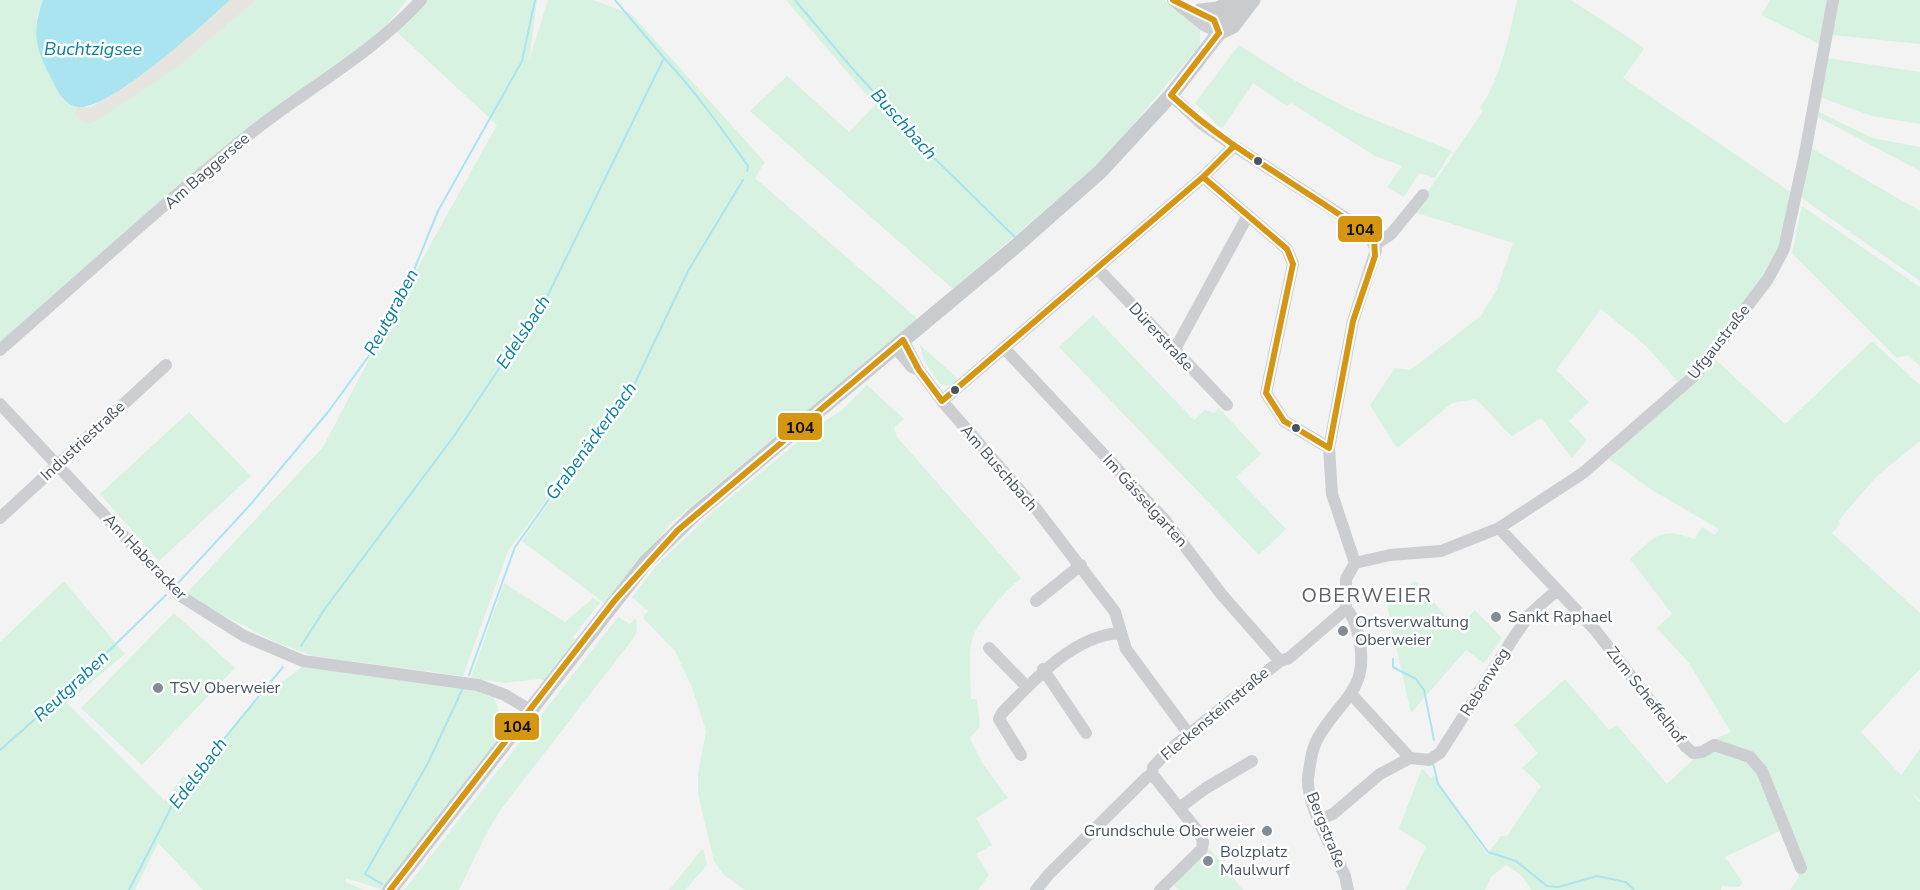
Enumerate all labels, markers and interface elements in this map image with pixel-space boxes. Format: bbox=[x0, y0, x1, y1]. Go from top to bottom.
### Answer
water label: Buchtzigsee bbox=[44, 37, 142, 61]
water label: Buschbach bbox=[866, 83, 942, 165]
street label: Am Baggersee bbox=[160, 128, 254, 214]
unlabelled marker bbox=[1252, 155, 1264, 167]
line badge: 104 bbox=[1337, 215, 1383, 243]
text: 104 bbox=[1346, 219, 1375, 241]
water label: Reutgraben bbox=[358, 265, 424, 359]
water label: Edelsbach bbox=[490, 291, 556, 373]
street label: Dürerstraße bbox=[1124, 298, 1198, 376]
street label: Ufgaustraße bbox=[1683, 300, 1755, 384]
water label: Grabenäckerbach bbox=[540, 377, 642, 505]
unlabelled marker bbox=[949, 384, 961, 396]
street label: Industriestraße bbox=[36, 396, 130, 486]
line badge: 104 bbox=[777, 412, 823, 441]
text: 104 bbox=[786, 417, 815, 439]
street label: Am Buschbach bbox=[955, 420, 1043, 516]
unlabelled marker bbox=[1290, 422, 1302, 434]
street label: Im Gässelgarten bbox=[1097, 450, 1193, 552]
street label: Am Haberacker bbox=[98, 509, 192, 605]
district label: OBERWEIER bbox=[1301, 582, 1433, 609]
place label: Sankt Raphael bbox=[1508, 606, 1612, 628]
marker: Sankt Raphael bbox=[1489, 610, 1503, 624]
place label: Ortsverwaltung Oberweier bbox=[1355, 611, 1469, 651]
marker: Ortsverwaltung Oberweier bbox=[1336, 624, 1350, 638]
street label: Zum Scheffelhof bbox=[1601, 642, 1691, 749]
street label: Rebenweg bbox=[1455, 643, 1515, 721]
water label: Reutgraben bbox=[28, 645, 114, 727]
street label: Fleckensteinstraße bbox=[1156, 662, 1274, 766]
place label: TSV Oberweier bbox=[170, 677, 280, 699]
marker: TSV Oberweier bbox=[151, 681, 165, 695]
line badge: 104 bbox=[494, 712, 540, 741]
text: 104 bbox=[503, 716, 532, 738]
water label: Edelsbach bbox=[163, 733, 233, 813]
street label: Bergstraße bbox=[1301, 789, 1351, 871]
place label: Grundschule Oberweier bbox=[1084, 820, 1255, 842]
marker: Grundschule Oberweier bbox=[1260, 824, 1274, 838]
place label: Bolzplatz Maulwurf bbox=[1220, 841, 1290, 881]
marker: Bolzplatz Maulwurf bbox=[1201, 854, 1215, 868]

